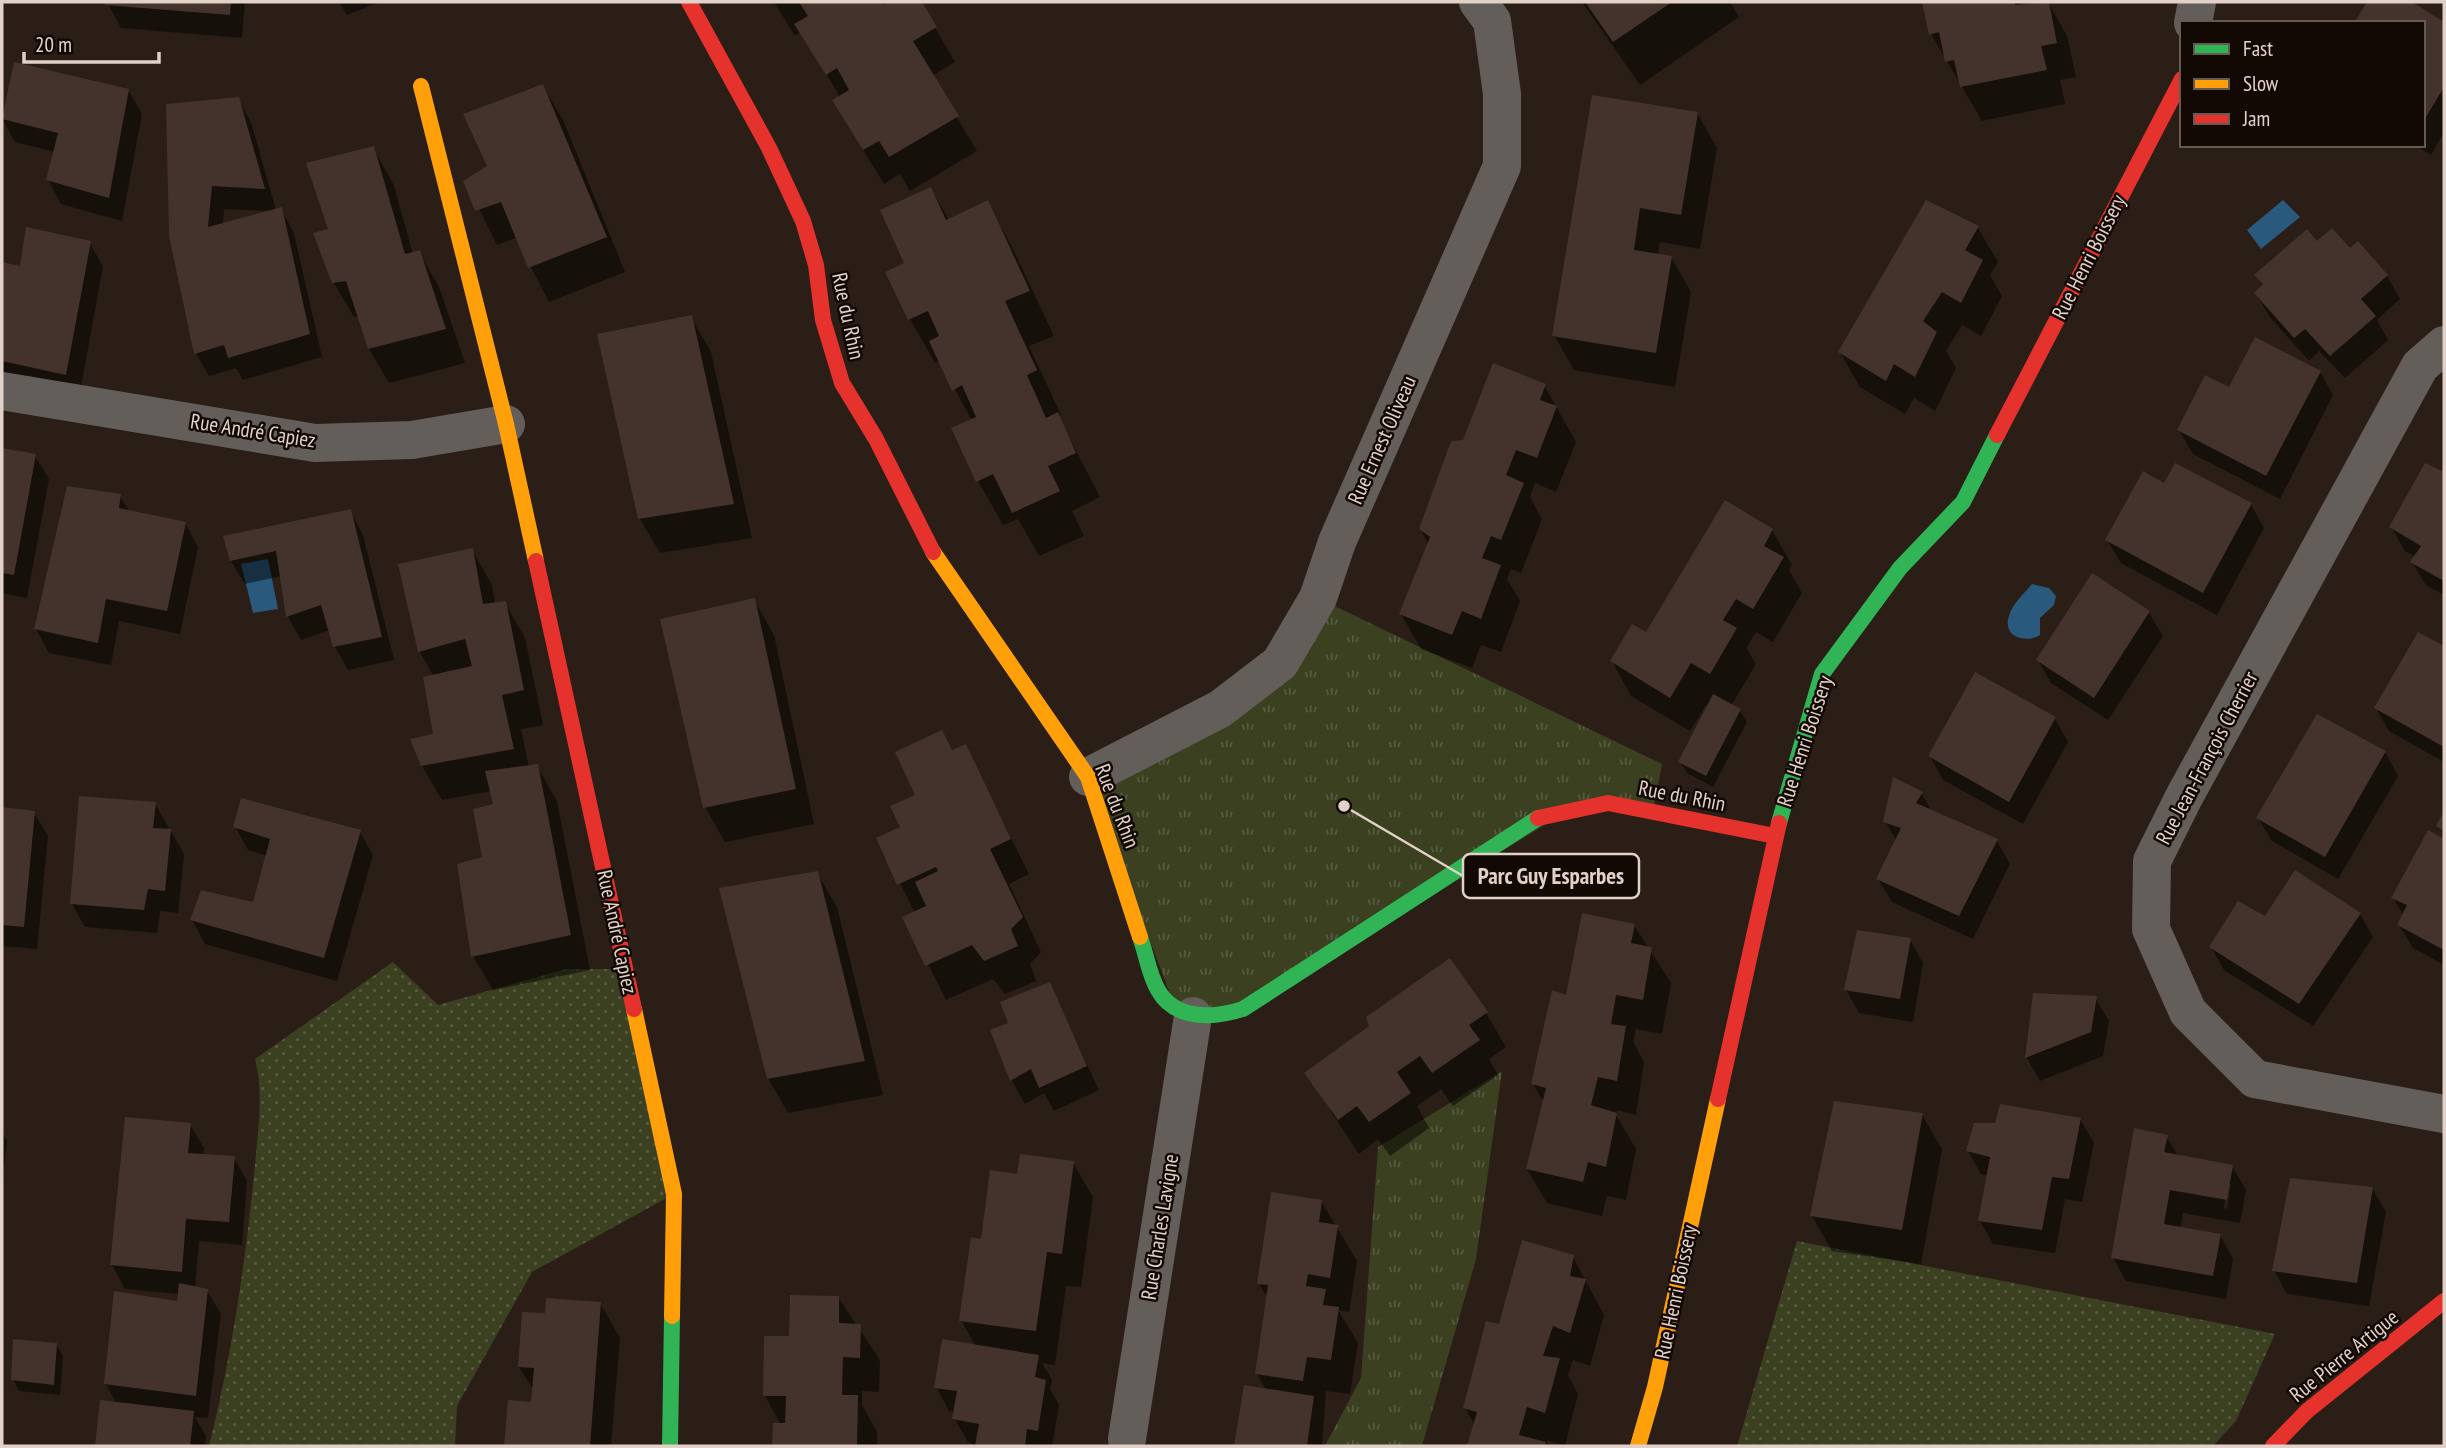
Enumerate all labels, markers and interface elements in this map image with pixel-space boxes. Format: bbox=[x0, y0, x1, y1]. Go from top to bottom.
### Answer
scale bar bbox=[24, 21, 159, 65]
legend bbox=[2180, 21, 2425, 147]
text: 20 m bbox=[35, 31, 72, 58]
text: Fast bbox=[2243, 35, 2273, 62]
text: Slow bbox=[2243, 70, 2279, 97]
text: Jam bbox=[2242, 105, 2270, 132]
street label: Rue Henri Boissery bbox=[2046, 190, 2132, 324]
street label: Rue du Rhin bbox=[826, 270, 871, 362]
street label: Rue Ernest Oliveau bbox=[1341, 371, 1422, 508]
street label: Rue André Capiez bbox=[189, 407, 318, 454]
street label: Rue Jean-François Cherrier bbox=[2150, 666, 2264, 849]
street label: Rue Henri Boissery bbox=[1771, 672, 1838, 810]
street label: Rue du Rhin bbox=[1089, 760, 1146, 852]
street label: Rue du Rhin bbox=[1636, 774, 1728, 817]
callout: Parc Guy Esparbes bbox=[1463, 854, 1639, 898]
text: Parc Guy Esparbes bbox=[1478, 861, 1624, 890]
street label: Rue André Capiez bbox=[591, 867, 644, 997]
street label: Rue Charles Lavigne bbox=[1135, 1152, 1184, 1302]
street label: Rue Henri Boissery bbox=[1648, 1222, 1703, 1361]
street label: Rue Pierre Artigue bbox=[2284, 1303, 2404, 1408]

